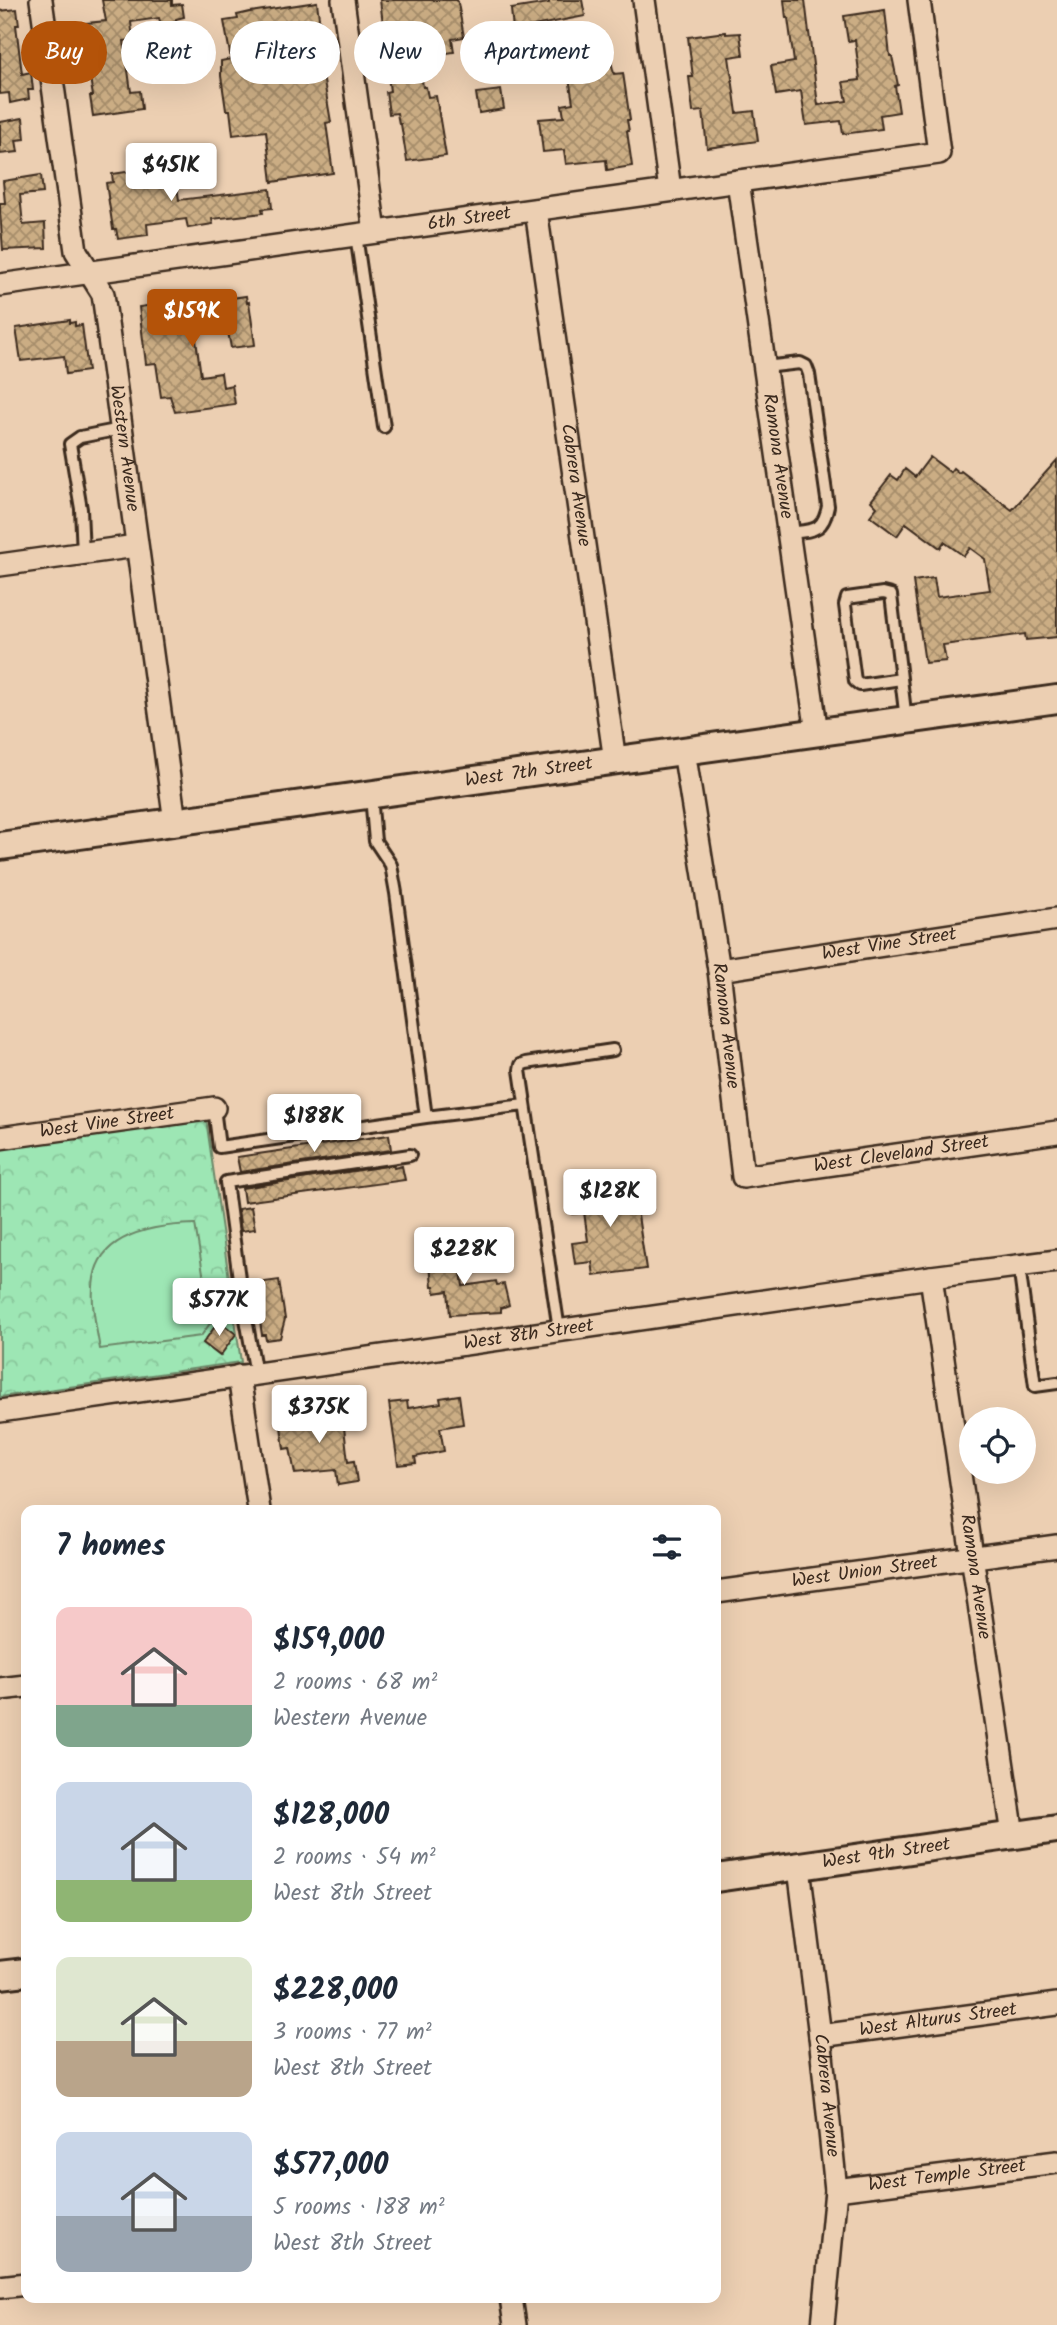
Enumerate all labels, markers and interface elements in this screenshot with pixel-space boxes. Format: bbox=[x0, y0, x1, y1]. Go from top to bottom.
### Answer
chip: Buy bbox=[21, 21, 107, 84]
chip: Rent bbox=[121, 21, 216, 84]
chip: Filters bbox=[230, 21, 340, 84]
chip: New bbox=[354, 21, 446, 84]
chip: Apartment bbox=[460, 21, 614, 84]
pin: $451K bbox=[122, 144, 220, 203]
text: $451K bbox=[142, 148, 200, 184]
street label: 6th Street bbox=[426, 198, 514, 240]
pin: $159K bbox=[143, 290, 241, 349]
text: $159K bbox=[163, 294, 221, 330]
street label: Western Avenue bbox=[101, 383, 148, 514]
street label: Ramona Avenue bbox=[754, 391, 801, 521]
street label: Cabrera Avenue bbox=[552, 422, 599, 549]
street label: West 7th Street bbox=[463, 749, 595, 796]
street label: West Vine Street bbox=[820, 919, 959, 969]
street label: Ramona Avenue bbox=[703, 961, 748, 1091]
pin: $188K bbox=[265, 1094, 363, 1154]
street label: West Vine Street bbox=[38, 1099, 177, 1147]
text: $188K bbox=[283, 1099, 345, 1135]
street label: West Cleveland Street bbox=[812, 1127, 991, 1182]
pin: $128K bbox=[561, 1170, 659, 1229]
text: $128K bbox=[579, 1174, 641, 1210]
pin: $228K bbox=[415, 1228, 513, 1287]
text: $228K bbox=[430, 1232, 498, 1268]
pin: $577K bbox=[170, 1278, 268, 1338]
text: $577K bbox=[189, 1283, 249, 1319]
street label: West 8th Street bbox=[461, 1311, 596, 1359]
pin: $375K bbox=[270, 1386, 368, 1445]
text: $375K bbox=[288, 1390, 350, 1426]
map controls bbox=[959, 1407, 1036, 1484]
button: locate bbox=[959, 1407, 1036, 1484]
street label: Ramona Avenue bbox=[951, 1512, 999, 1642]
text: 7 homes bbox=[56, 1523, 166, 1571]
icon: filters bbox=[648, 1528, 686, 1566]
street label: West Union Street bbox=[790, 1547, 940, 1597]
text: $159,000 bbox=[273, 1617, 384, 1665]
icon: home bbox=[112, 1635, 196, 1719]
text: 2 rooms · 68 m² bbox=[273, 1665, 437, 1701]
text: Western Avenue bbox=[273, 1701, 427, 1737]
text: $128,000 bbox=[273, 1792, 389, 1840]
icon: home bbox=[112, 1810, 196, 1894]
street label: West 9th Street bbox=[820, 1829, 953, 1878]
text: 2 rooms · 54 m² bbox=[273, 1840, 436, 1876]
text: West 8th Street bbox=[273, 1876, 432, 1912]
text: $228,000 bbox=[273, 1967, 397, 2015]
icon: home bbox=[112, 1985, 196, 2069]
street label: West Alturus Street bbox=[857, 1995, 1019, 2046]
text: 3 rooms · 77 m² bbox=[273, 2015, 432, 2051]
street label: Cabrera Avenue bbox=[805, 2032, 848, 2159]
text: West 8th Street bbox=[273, 2051, 432, 2087]
text: $577,000 bbox=[273, 2142, 388, 2190]
street label: West Temple Street bbox=[867, 2151, 1028, 2201]
icon: home bbox=[112, 2160, 196, 2244]
text: 5 rooms · 188 m² bbox=[273, 2190, 445, 2226]
text: West 8th Street bbox=[273, 2226, 432, 2262]

